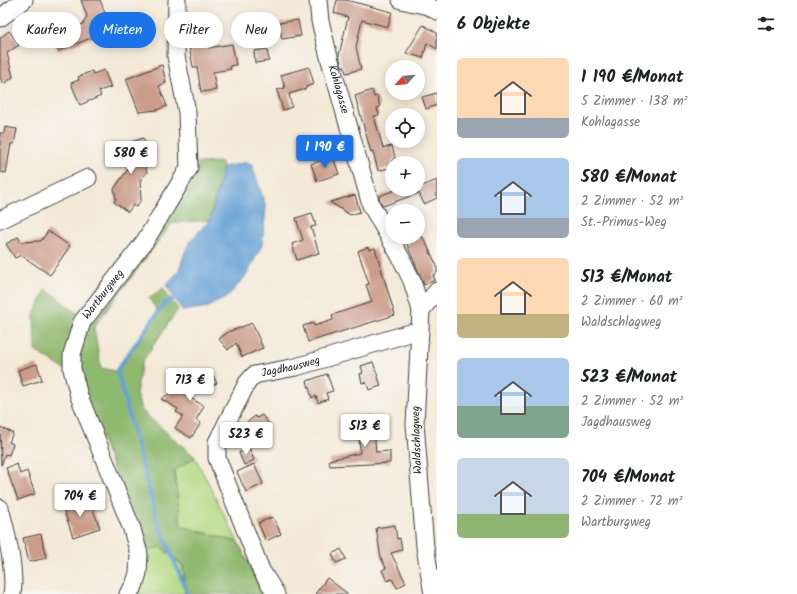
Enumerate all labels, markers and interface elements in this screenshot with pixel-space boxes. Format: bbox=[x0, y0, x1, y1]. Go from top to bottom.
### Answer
text: 6 Objekte bbox=[457, 11, 530, 38]
chip: Kaufen bbox=[12, 12, 81, 48]
chip: Mieten bbox=[89, 12, 156, 48]
chip: Filter bbox=[164, 12, 223, 48]
chip: Neu bbox=[231, 12, 281, 48]
icon: filters bbox=[755, 13, 777, 35]
north arrow bbox=[385, 60, 425, 100]
map controls bbox=[385, 60, 425, 244]
street label: Kohlagasse bbox=[323, 63, 354, 116]
text: 1 190 €/Monat bbox=[581, 64, 684, 91]
icon: home bbox=[489, 74, 537, 122]
text: 5 Zimmer · 138 m² bbox=[581, 91, 688, 112]
button: locate bbox=[385, 108, 425, 148]
text: Kohlagasse bbox=[581, 112, 640, 133]
pin: 1 190 € bbox=[288, 135, 362, 169]
text: 1 190 € bbox=[305, 137, 345, 158]
pin: 580 € bbox=[103, 141, 159, 175]
text: 580 € bbox=[114, 143, 148, 164]
button: + bbox=[385, 156, 425, 196]
text: 580 €/Monat bbox=[581, 164, 677, 191]
icon: home bbox=[489, 174, 537, 222]
text: 2 Zimmer · 52 m² bbox=[581, 191, 683, 212]
button: − bbox=[385, 204, 425, 244]
text: St.-Primus-Weg bbox=[581, 212, 667, 233]
text: 513 €/Monat bbox=[581, 264, 673, 291]
street label: Wartburgweg bbox=[78, 266, 129, 323]
icon: home bbox=[489, 274, 537, 322]
text: 2 Zimmer · 60 m² bbox=[581, 291, 683, 312]
text: Waldschlagweg bbox=[581, 312, 661, 333]
street label: Jagdhausweg bbox=[260, 351, 322, 382]
text: 523 €/Monat bbox=[581, 364, 677, 391]
pin: 713 € bbox=[162, 368, 218, 402]
text: 713 € bbox=[175, 370, 205, 391]
icon: home bbox=[489, 374, 537, 422]
text: 2 Zimmer · 52 m² bbox=[581, 391, 683, 412]
street label: Waldschlagweg bbox=[407, 406, 427, 474]
text: Jagdhausweg bbox=[581, 412, 651, 433]
pin: 513 € bbox=[337, 414, 393, 448]
text: 513 € bbox=[350, 416, 380, 437]
pin: 523 € bbox=[218, 422, 274, 456]
text: 523 € bbox=[229, 424, 263, 445]
text: 704 €/Monat bbox=[581, 464, 676, 491]
icon: home bbox=[489, 474, 537, 522]
pin: 704 € bbox=[52, 484, 108, 518]
text: 704 € bbox=[63, 486, 97, 507]
text: 2 Zimmer · 72 m² bbox=[581, 491, 682, 512]
text: Wartburgweg bbox=[581, 512, 651, 533]

